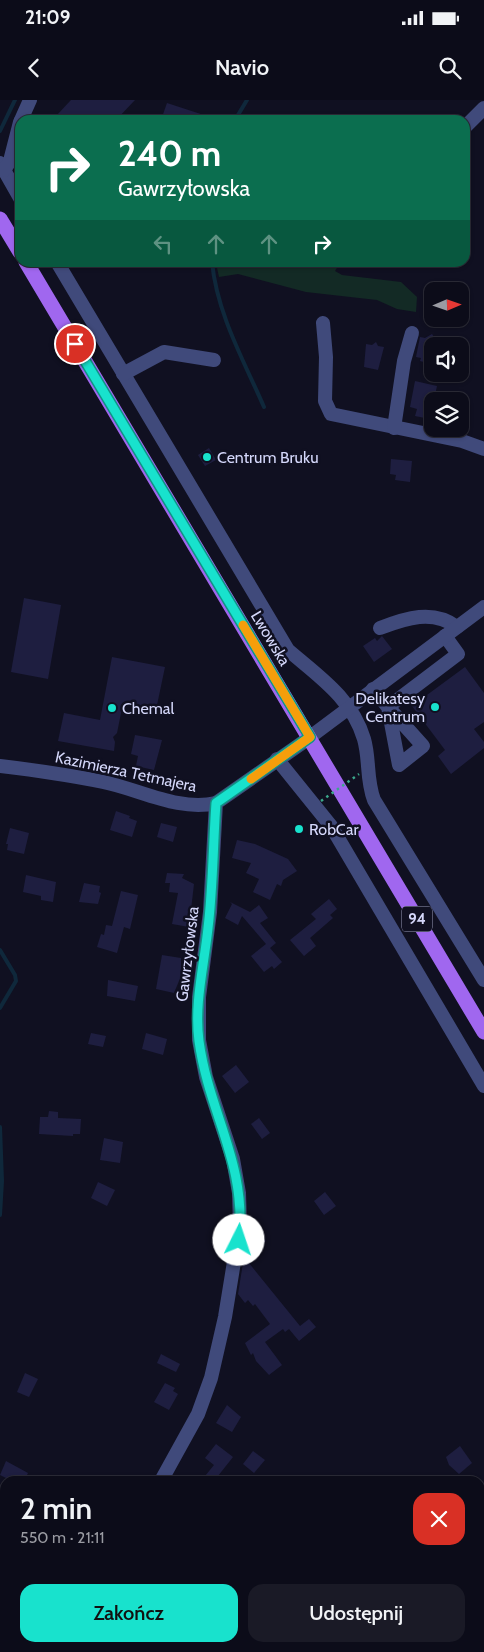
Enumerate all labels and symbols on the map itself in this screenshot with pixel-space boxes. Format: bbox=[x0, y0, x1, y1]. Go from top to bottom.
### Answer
north arrow bbox=[424, 282, 469, 328]
pin bbox=[54, 323, 96, 365]
place label: Centrum Bruku bbox=[217, 448, 319, 467]
marker: Centrum Bruku bbox=[201, 451, 213, 463]
street label: Lwowska bbox=[247, 607, 294, 669]
place label: Delikatesy Centrum bbox=[355, 689, 425, 726]
place label: Chemal bbox=[122, 699, 174, 718]
marker: Delikatesy Centrum bbox=[429, 701, 441, 713]
marker: Chemal bbox=[106, 702, 118, 714]
street label: Kazimierza Tetmajera bbox=[54, 747, 199, 796]
place label: RobCar bbox=[309, 820, 359, 839]
marker: RobCar bbox=[293, 823, 305, 835]
street label: Gawrzyłowska bbox=[172, 905, 203, 1003]
road number: 94 bbox=[402, 906, 432, 932]
position arrow bbox=[212, 1213, 264, 1265]

